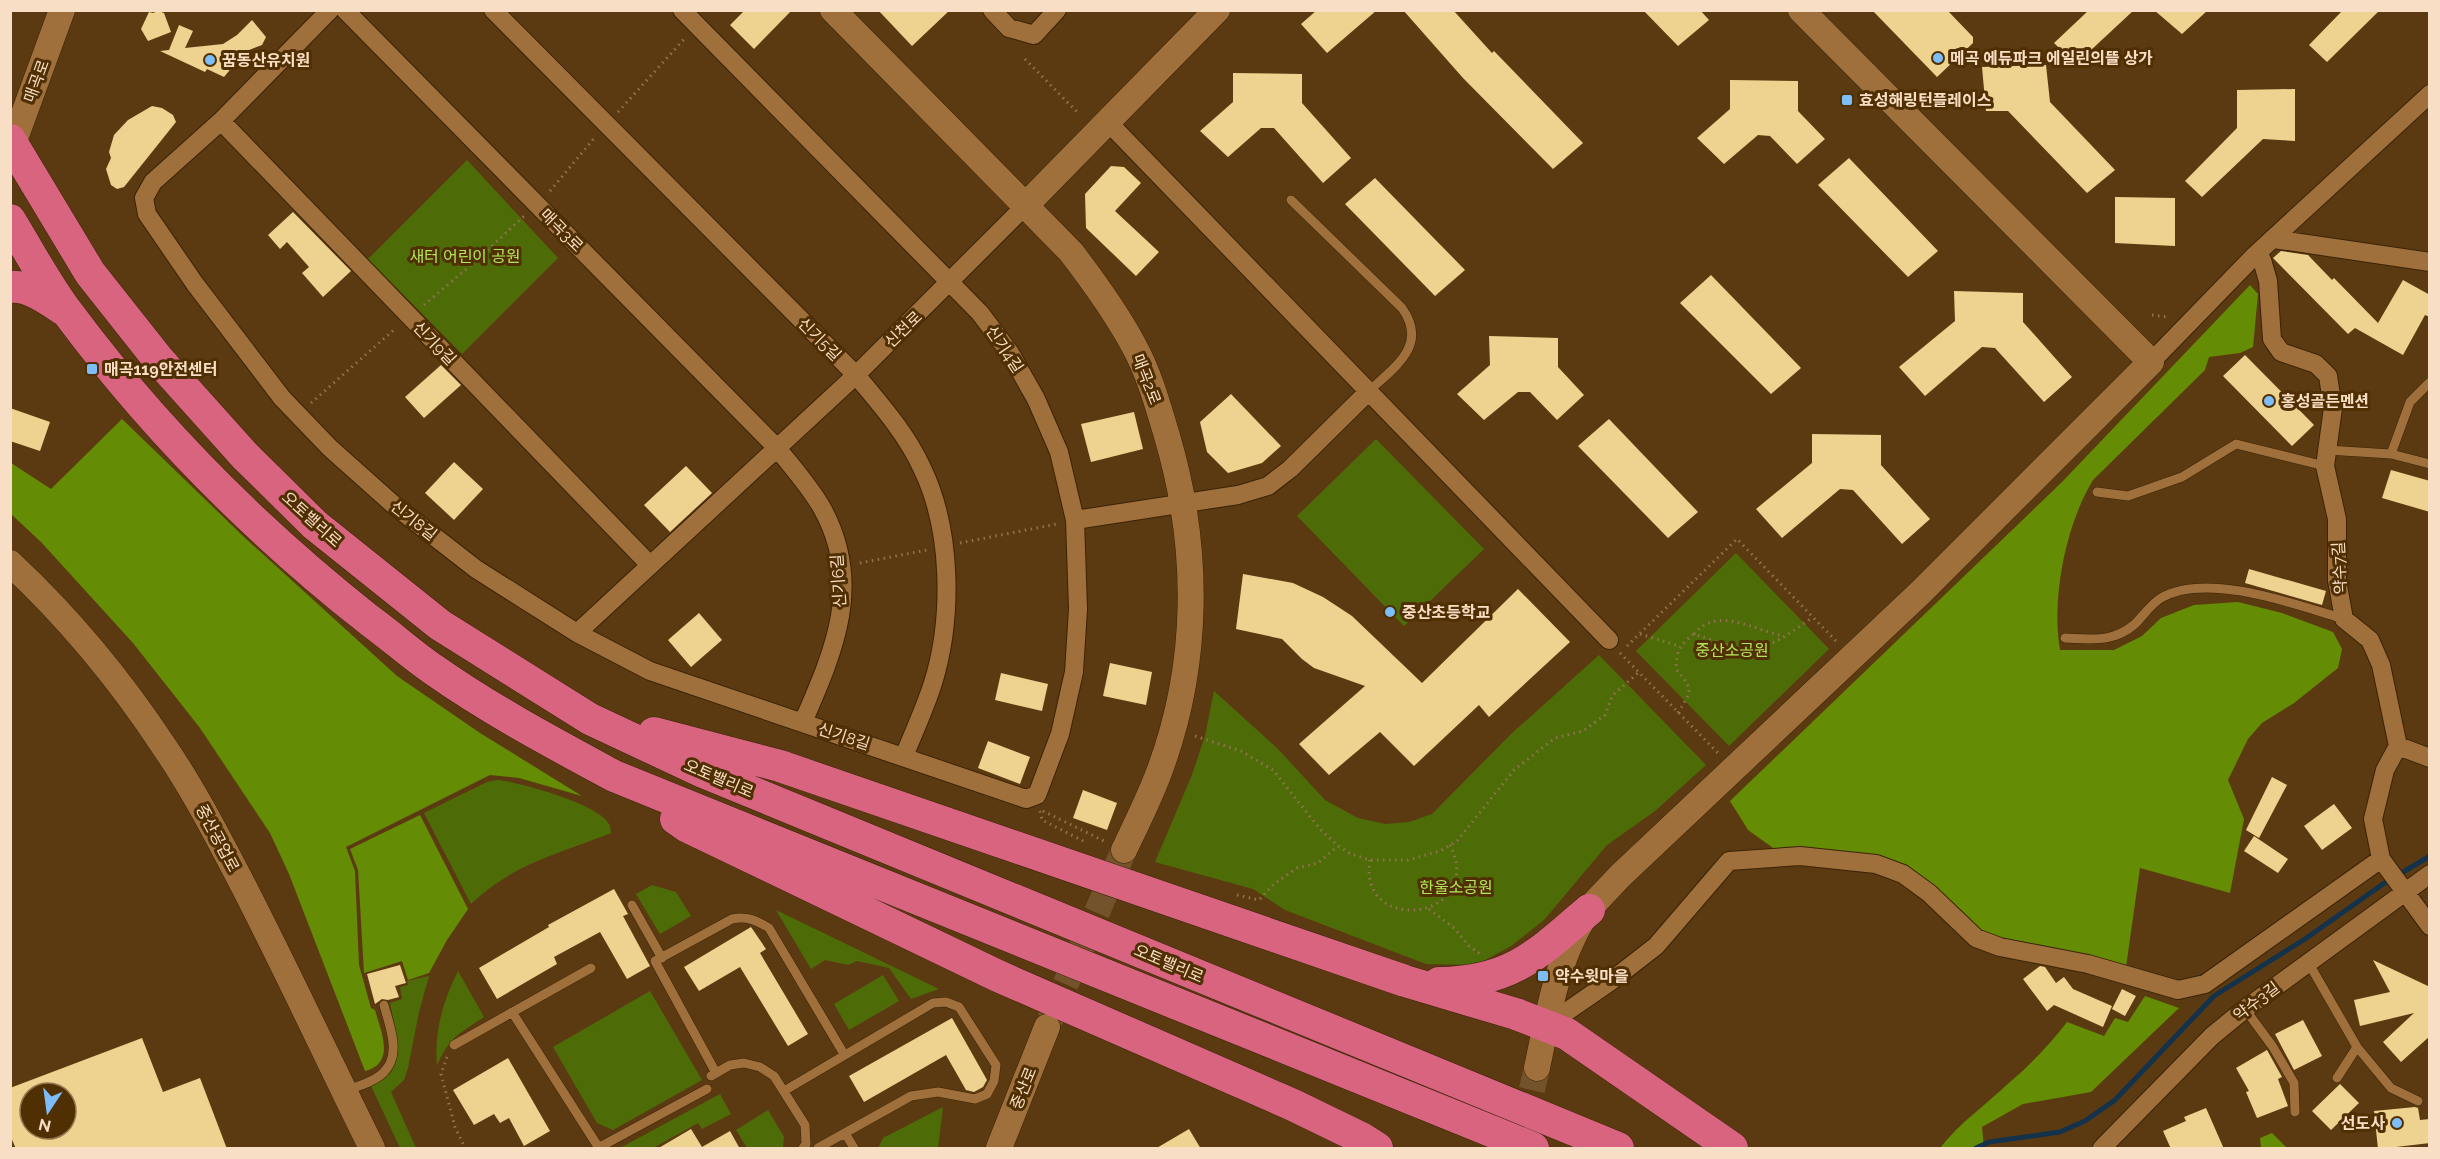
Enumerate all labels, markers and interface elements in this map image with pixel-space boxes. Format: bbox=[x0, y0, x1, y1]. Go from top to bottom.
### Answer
place label: 메곡 에듀파크 에일린의뜰 상가 bbox=[1950, 49, 2153, 68]
place label: 꿈동산유치원 bbox=[222, 51, 310, 70]
marker: 메곡 에듀파크 에일린의뜰 상가 bbox=[1931, 51, 1945, 65]
marker: 꿈동산유치원 bbox=[203, 53, 217, 67]
street label: 매곡로 bbox=[20, 57, 53, 105]
place label: 효성해링턴플레이스 bbox=[1859, 91, 1992, 110]
marker: 효성해링턴플레이스 bbox=[1840, 93, 1854, 107]
street label: 매곡3로 bbox=[536, 205, 587, 256]
park label: 새터 어린이 공원 bbox=[409, 247, 521, 266]
street label: 신천로 bbox=[881, 307, 926, 352]
street label: 신기5길 bbox=[794, 314, 845, 365]
street label: 신기9길 bbox=[409, 317, 460, 369]
street label: 신기4길 bbox=[982, 322, 1027, 377]
street label: 매곡2로 bbox=[1128, 351, 1165, 407]
place label: 매곡119안전센터 bbox=[104, 360, 218, 379]
marker: 매곡119안전센터 bbox=[85, 362, 99, 376]
place label: 홍성골든멘션 bbox=[2281, 392, 2369, 411]
marker: 홍성골든멘션 bbox=[2262, 394, 2276, 408]
street label: 오토밸리로 bbox=[278, 488, 346, 551]
street label: 신기8길 bbox=[387, 496, 441, 544]
street label: 약수7길 bbox=[2329, 541, 2350, 595]
street label: 신기6길 bbox=[827, 553, 850, 608]
place label: 중산초등학교 bbox=[1402, 603, 1491, 622]
marker: 중산초등학교 bbox=[1383, 605, 1397, 619]
park label: 중산소공원 bbox=[1695, 641, 1769, 660]
street label: 신기8길 bbox=[815, 719, 872, 754]
street label: 오토밸리로 bbox=[681, 755, 757, 802]
street label: 중산공업로 bbox=[192, 801, 243, 875]
park label: 한울소공원 bbox=[1419, 878, 1493, 897]
street label: 오토밸리로 bbox=[1131, 940, 1207, 987]
place label: 약수윗마을 bbox=[1555, 967, 1629, 986]
marker: 약수윗마을 bbox=[1536, 969, 1550, 983]
street label: 약수3길 bbox=[2230, 978, 2283, 1025]
street label: 중산로 bbox=[1006, 1064, 1041, 1112]
north arrow bbox=[18, 1081, 78, 1141]
text: N bbox=[37, 1114, 53, 1136]
place label: 선도사 bbox=[2341, 1114, 2385, 1133]
marker: 선도사 bbox=[2390, 1116, 2404, 1130]

